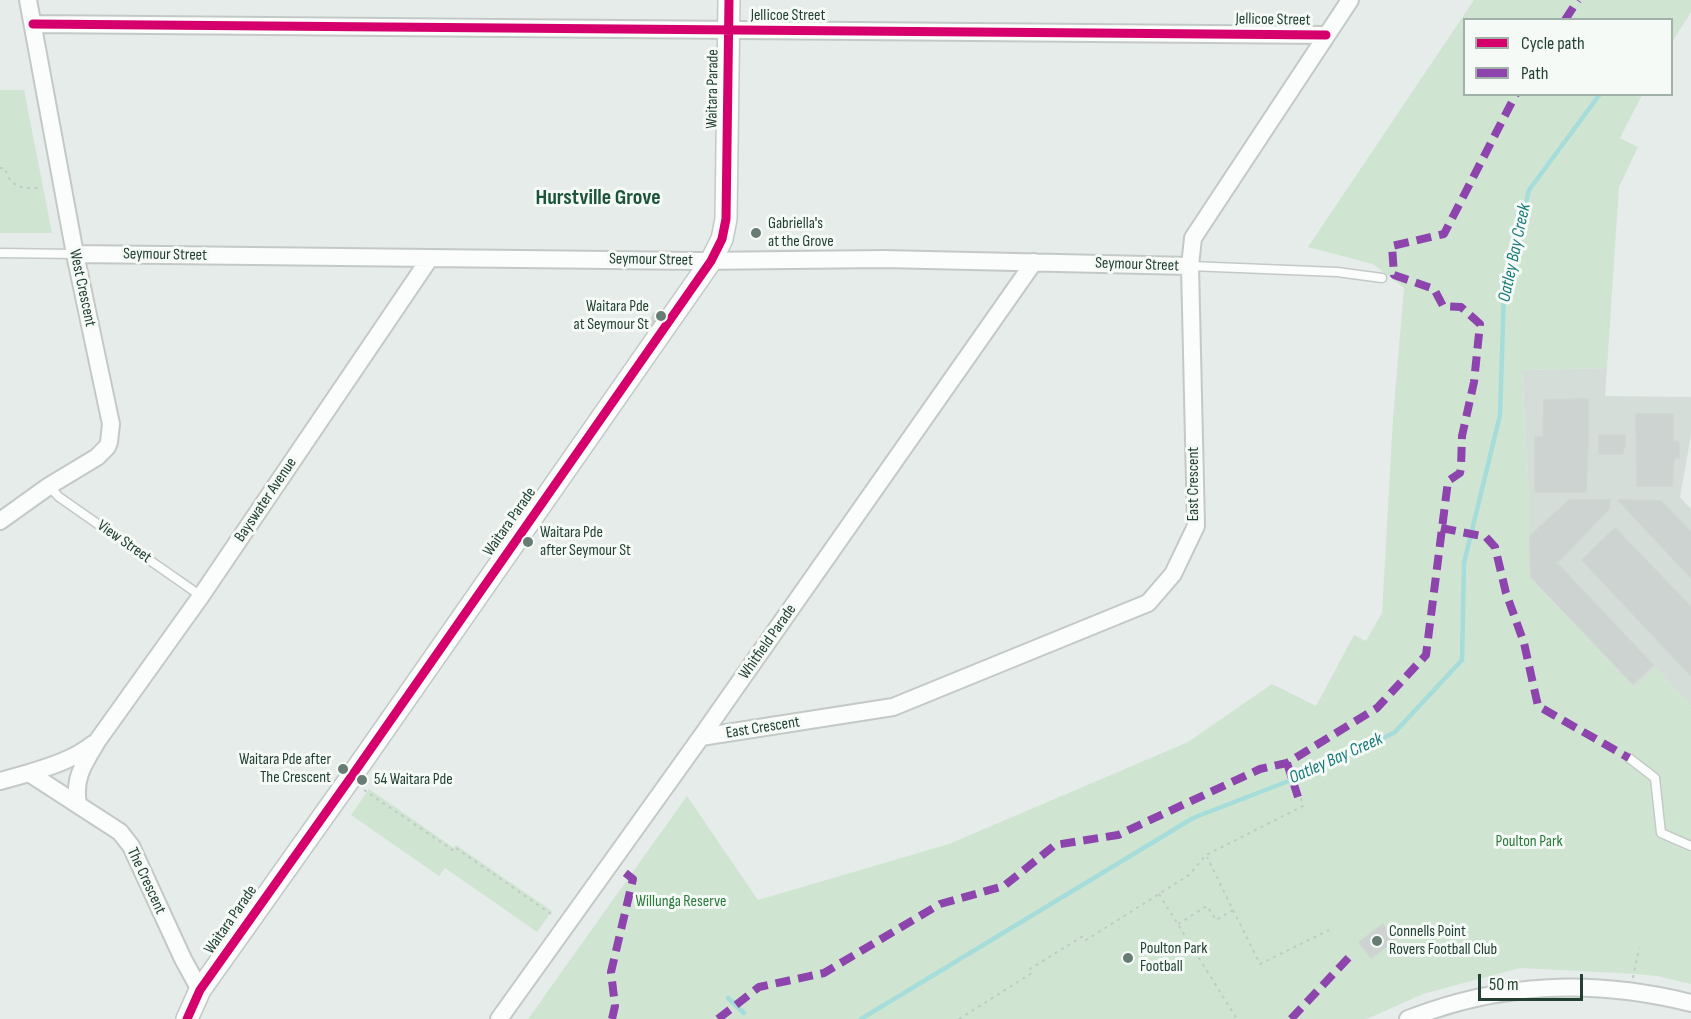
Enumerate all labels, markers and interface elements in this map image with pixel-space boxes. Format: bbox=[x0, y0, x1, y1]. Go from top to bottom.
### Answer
street label: Jellicoe Street bbox=[751, 6, 825, 26]
street label: Jellicoe Street bbox=[1235, 10, 1311, 30]
legend bbox=[1463, 18, 1673, 96]
text: Cycle path bbox=[1521, 33, 1585, 54]
street label: Waitara Parade bbox=[703, 49, 723, 129]
text: Path bbox=[1521, 63, 1549, 84]
district label: Hurstville Grove bbox=[535, 185, 661, 211]
water label: Oatley Bay Creek bbox=[1494, 202, 1536, 304]
place label: Gabriella's at the Grove bbox=[768, 214, 834, 252]
marker: Gabriella's at the Grove bbox=[749, 226, 763, 240]
street label: Seymour Street bbox=[123, 245, 207, 265]
street label: West Crescent bbox=[64, 248, 100, 328]
street label: Seymour Street bbox=[609, 250, 693, 270]
street label: Seymour Street bbox=[1095, 254, 1179, 276]
place label: Waitara Pde at Seymour St bbox=[574, 297, 649, 335]
marker: Waitara Pde at Seymour St bbox=[654, 309, 668, 323]
street label: East Crescent bbox=[1184, 447, 1204, 521]
street label: Bayswater Avenue bbox=[231, 454, 301, 546]
street label: Waitara Parade bbox=[479, 484, 541, 560]
street label: View Street bbox=[93, 516, 155, 568]
place label: Waitara Pde after Seymour St bbox=[540, 523, 631, 561]
marker: Waitara Pde after Seymour St bbox=[521, 535, 535, 549]
street label: Whitfield Parade bbox=[735, 601, 801, 683]
street label: East Crescent bbox=[725, 713, 801, 743]
water label: Oatley Bay Creek bbox=[1286, 729, 1386, 789]
place label: Waitara Pde after The Crescent bbox=[239, 750, 331, 788]
marker: Waitara Pde after The Crescent bbox=[336, 762, 350, 776]
place label: 54 Waitara Pde bbox=[374, 770, 453, 790]
marker: 54 Waitara Pde bbox=[355, 773, 369, 787]
park label: Poulton Park bbox=[1495, 832, 1563, 852]
street label: The Crescent bbox=[122, 845, 170, 917]
street label: Waitara Parade bbox=[200, 882, 262, 958]
park label: Willunga Reserve bbox=[636, 892, 726, 912]
place label: Connells Point Rovers Football Club bbox=[1389, 922, 1497, 960]
marker: Connells Point Rovers Football Club bbox=[1370, 934, 1384, 948]
place label: Poulton Park Football bbox=[1140, 939, 1207, 977]
marker: Poulton Park Football bbox=[1121, 951, 1135, 965]
scale bar bbox=[1481, 962, 1586, 1000]
text: 50 m bbox=[1489, 974, 1519, 995]

